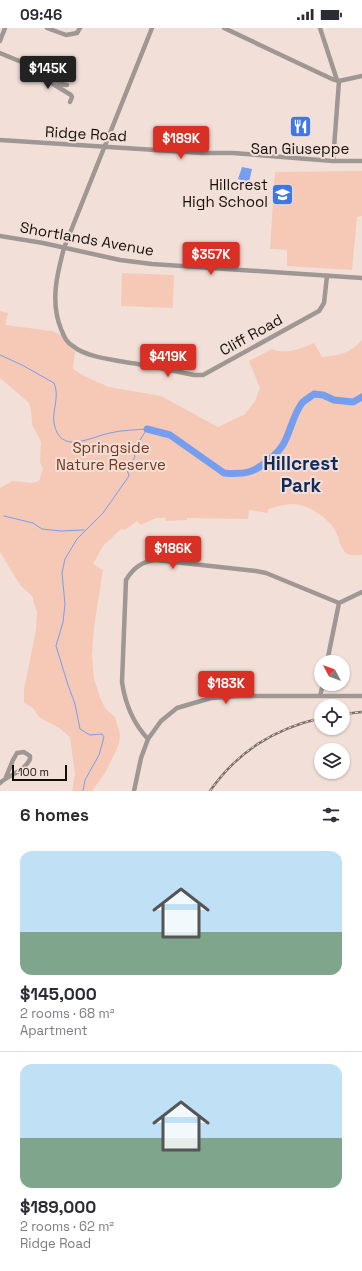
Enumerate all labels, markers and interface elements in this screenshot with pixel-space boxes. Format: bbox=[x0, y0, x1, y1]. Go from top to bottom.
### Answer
text: 09:46 bbox=[20, 5, 62, 24]
pin: $145K bbox=[20, 56, 76, 90]
text: $145K bbox=[29, 60, 67, 77]
restaurant icon: San Giuseppe bbox=[287, 113, 313, 139]
street label: Ridge Road bbox=[45, 122, 127, 145]
pin: $189K bbox=[153, 126, 209, 160]
text: $189K bbox=[162, 130, 200, 147]
place label: San Giuseppe bbox=[251, 139, 349, 158]
place label: Hillcrest High School bbox=[182, 175, 268, 211]
school or university icon: Hillcrest High School bbox=[270, 181, 296, 207]
street label: Shortlands Avenue bbox=[19, 217, 156, 260]
pin: $357K bbox=[183, 242, 239, 276]
text: $357K bbox=[192, 246, 230, 263]
street label: Cliff Road bbox=[216, 310, 286, 360]
pin: $419K bbox=[140, 344, 196, 378]
text: $419K bbox=[149, 348, 187, 365]
park label: Springside Nature Reserve bbox=[56, 438, 166, 474]
district label: Hillcrest Park bbox=[263, 451, 339, 498]
pin: $186K bbox=[145, 536, 201, 570]
text: $186K bbox=[154, 540, 192, 557]
north arrow bbox=[314, 655, 350, 691]
map controls bbox=[314, 655, 350, 779]
pin: $183K bbox=[198, 671, 254, 705]
text: $183K bbox=[207, 675, 245, 692]
button: locate bbox=[314, 699, 350, 735]
button: layers bbox=[314, 743, 350, 779]
scale bar bbox=[12, 763, 67, 782]
text: 100 m bbox=[18, 765, 49, 779]
text: 6 homes bbox=[20, 804, 89, 826]
icon: filters bbox=[320, 804, 342, 826]
icon: home bbox=[145, 877, 217, 949]
text: $145,000 bbox=[20, 983, 97, 1005]
text: 2 rooms · 68 m² bbox=[20, 1005, 114, 1022]
text: Apartment bbox=[20, 1022, 88, 1039]
icon: home bbox=[145, 1090, 217, 1162]
text: $189,000 bbox=[20, 1196, 96, 1218]
text: 2 rooms · 62 m² bbox=[20, 1218, 114, 1235]
text: Ridge Road bbox=[20, 1235, 91, 1252]

